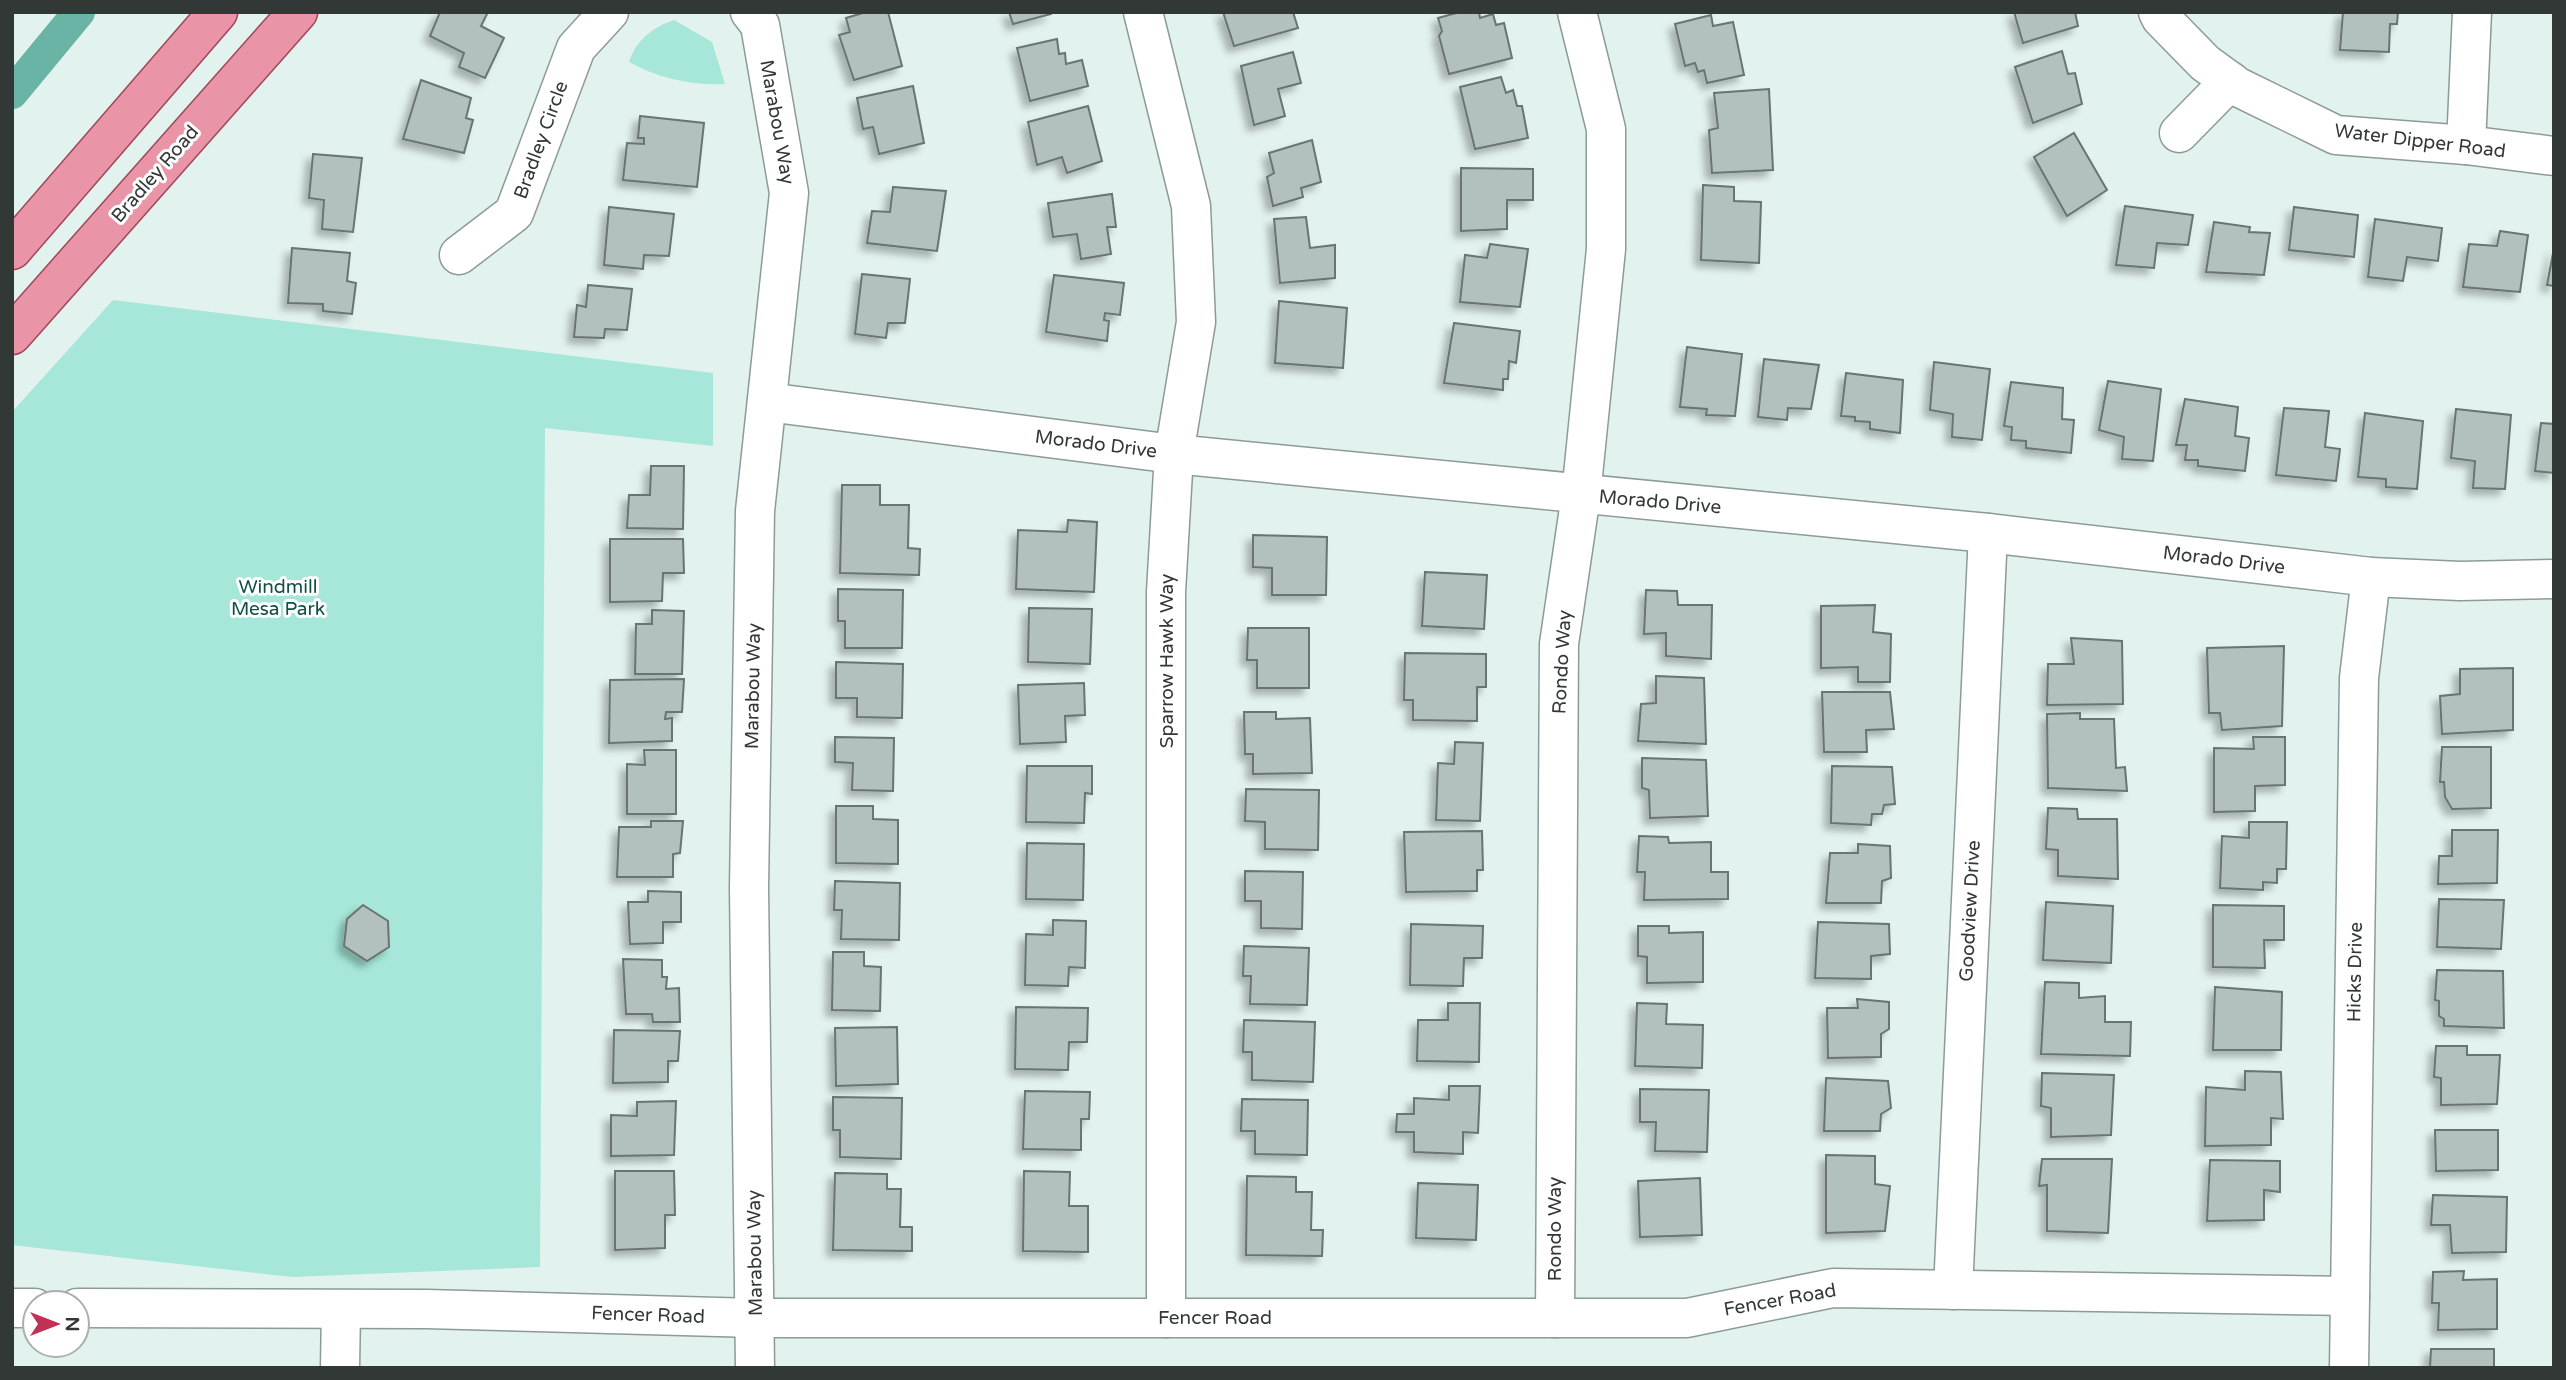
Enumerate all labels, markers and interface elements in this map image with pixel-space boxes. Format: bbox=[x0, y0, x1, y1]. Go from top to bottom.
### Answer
street label: Marabou Way bbox=[755, 58, 799, 186]
street label: Bradley Circle bbox=[509, 78, 573, 202]
street label: Water Dipper Road bbox=[2333, 120, 2507, 162]
street label: Bradley Road bbox=[107, 121, 203, 227]
street label: Morado Drive bbox=[1034, 426, 1158, 462]
street label: Morado Drive bbox=[1598, 486, 1722, 518]
street label: Morado Drive bbox=[2162, 542, 2286, 578]
street label: Sparrow Hawk Way bbox=[1156, 574, 1178, 748]
park label: Windmill Mesa Park bbox=[231, 576, 325, 620]
street label: Rondo Way bbox=[1548, 609, 1576, 715]
street label: Marabou Way bbox=[741, 623, 765, 749]
street label: Goodview Drive bbox=[1955, 840, 1985, 982]
street label: Hicks Drive bbox=[2343, 922, 2367, 1022]
street label: Rondo Way bbox=[1544, 1177, 1566, 1281]
street label: Marabou Way bbox=[743, 1190, 767, 1316]
street label: Fencer Road bbox=[1722, 1279, 1838, 1321]
north arrow bbox=[21, 1289, 91, 1359]
street label: Fencer Road bbox=[591, 1302, 705, 1328]
street label: Fencer Road bbox=[1158, 1307, 1272, 1329]
text: N bbox=[61, 1316, 83, 1332]

